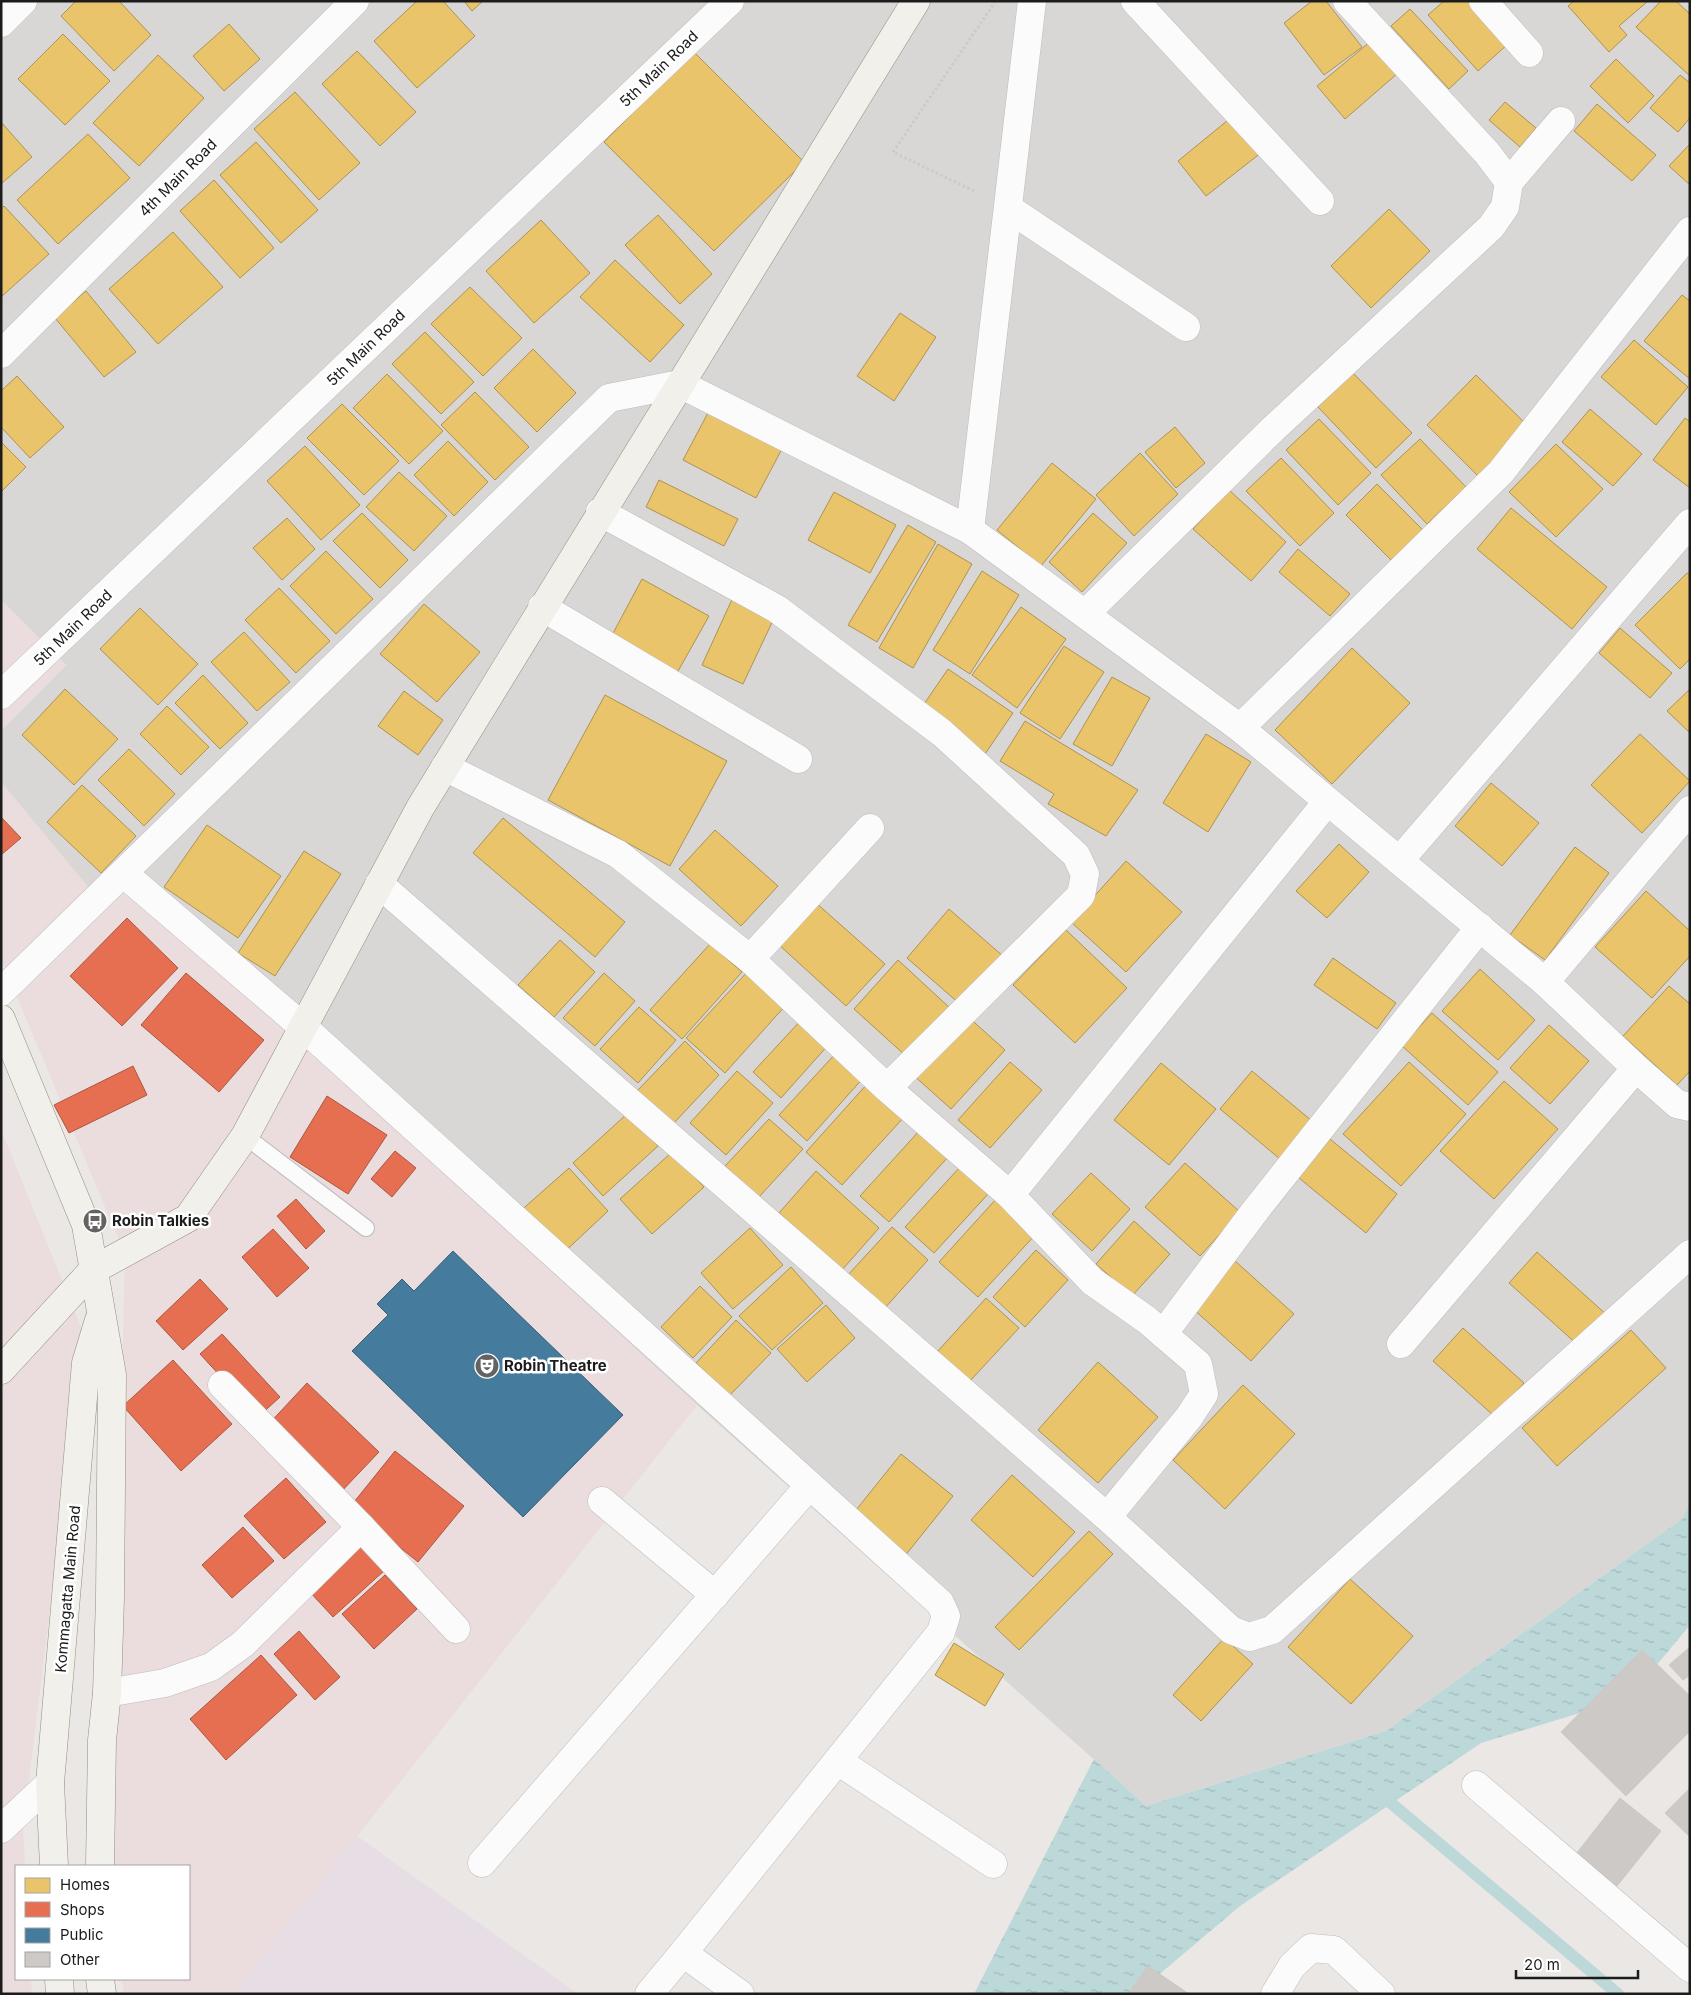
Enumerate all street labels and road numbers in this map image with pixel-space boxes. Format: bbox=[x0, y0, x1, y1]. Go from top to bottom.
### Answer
street label: 5th Main Road bbox=[615, 26, 702, 111]
street label: 4th Main Road bbox=[135, 135, 221, 221]
street label: 5th Main Road bbox=[322, 305, 409, 390]
street label: 5th Main Road bbox=[29, 585, 116, 670]
street label: Kommagatta Main Road bbox=[51, 1505, 84, 1673]

